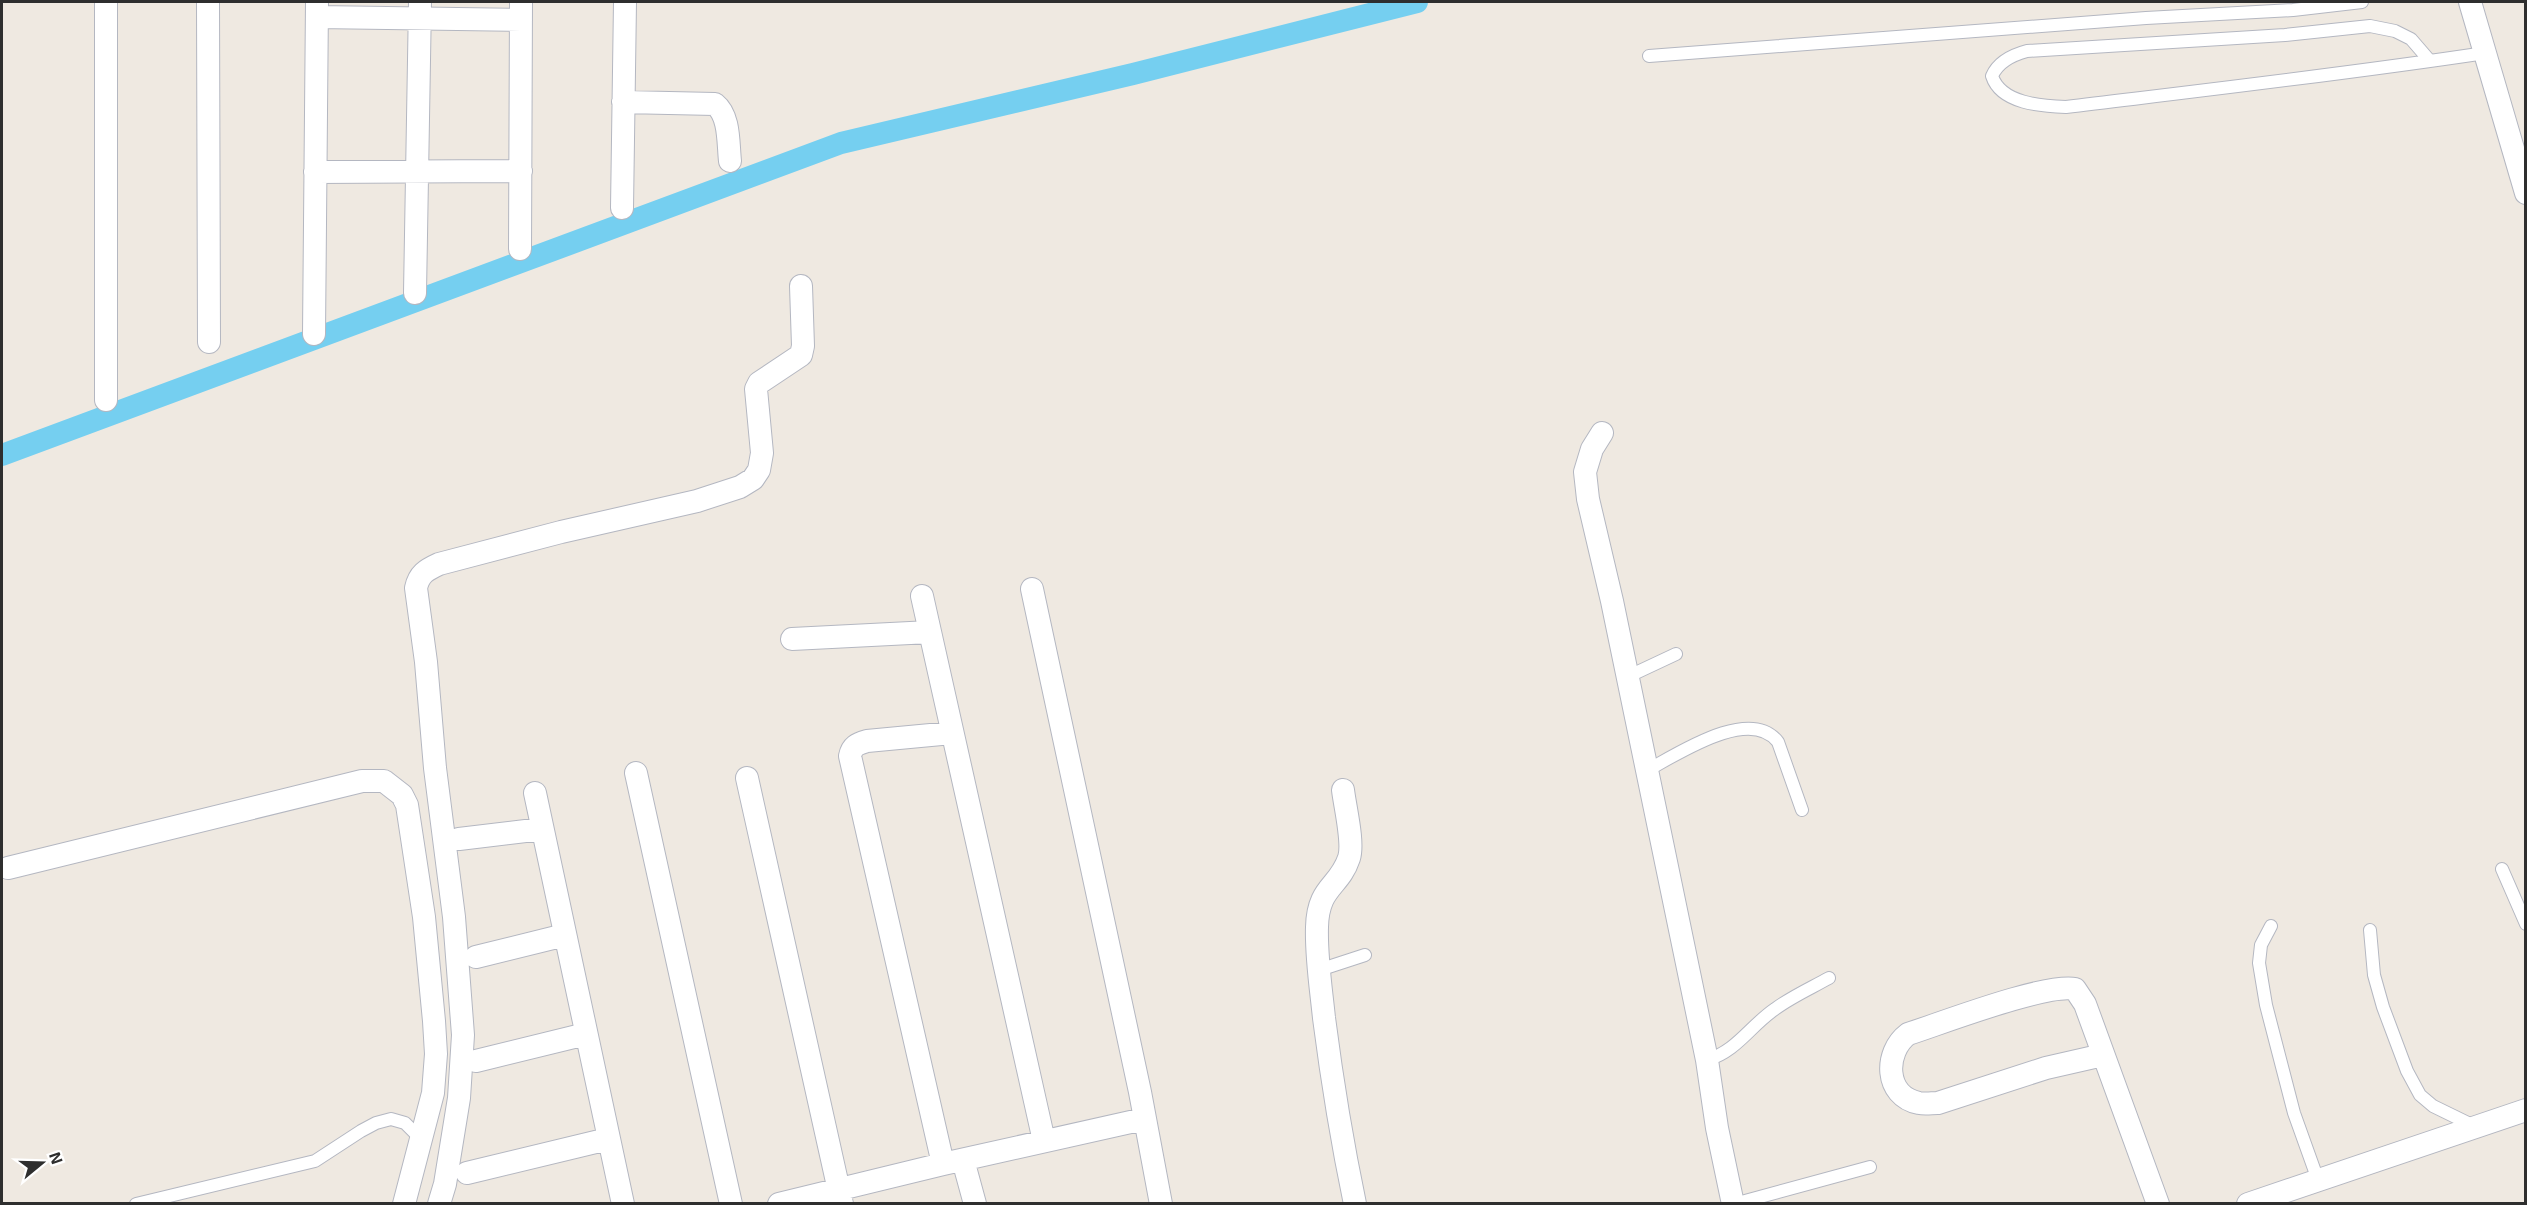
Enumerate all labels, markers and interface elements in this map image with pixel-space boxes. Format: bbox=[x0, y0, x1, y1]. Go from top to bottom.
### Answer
north arrow bbox=[12, 1133, 72, 1193]
text: N bbox=[46, 1149, 68, 1167]

